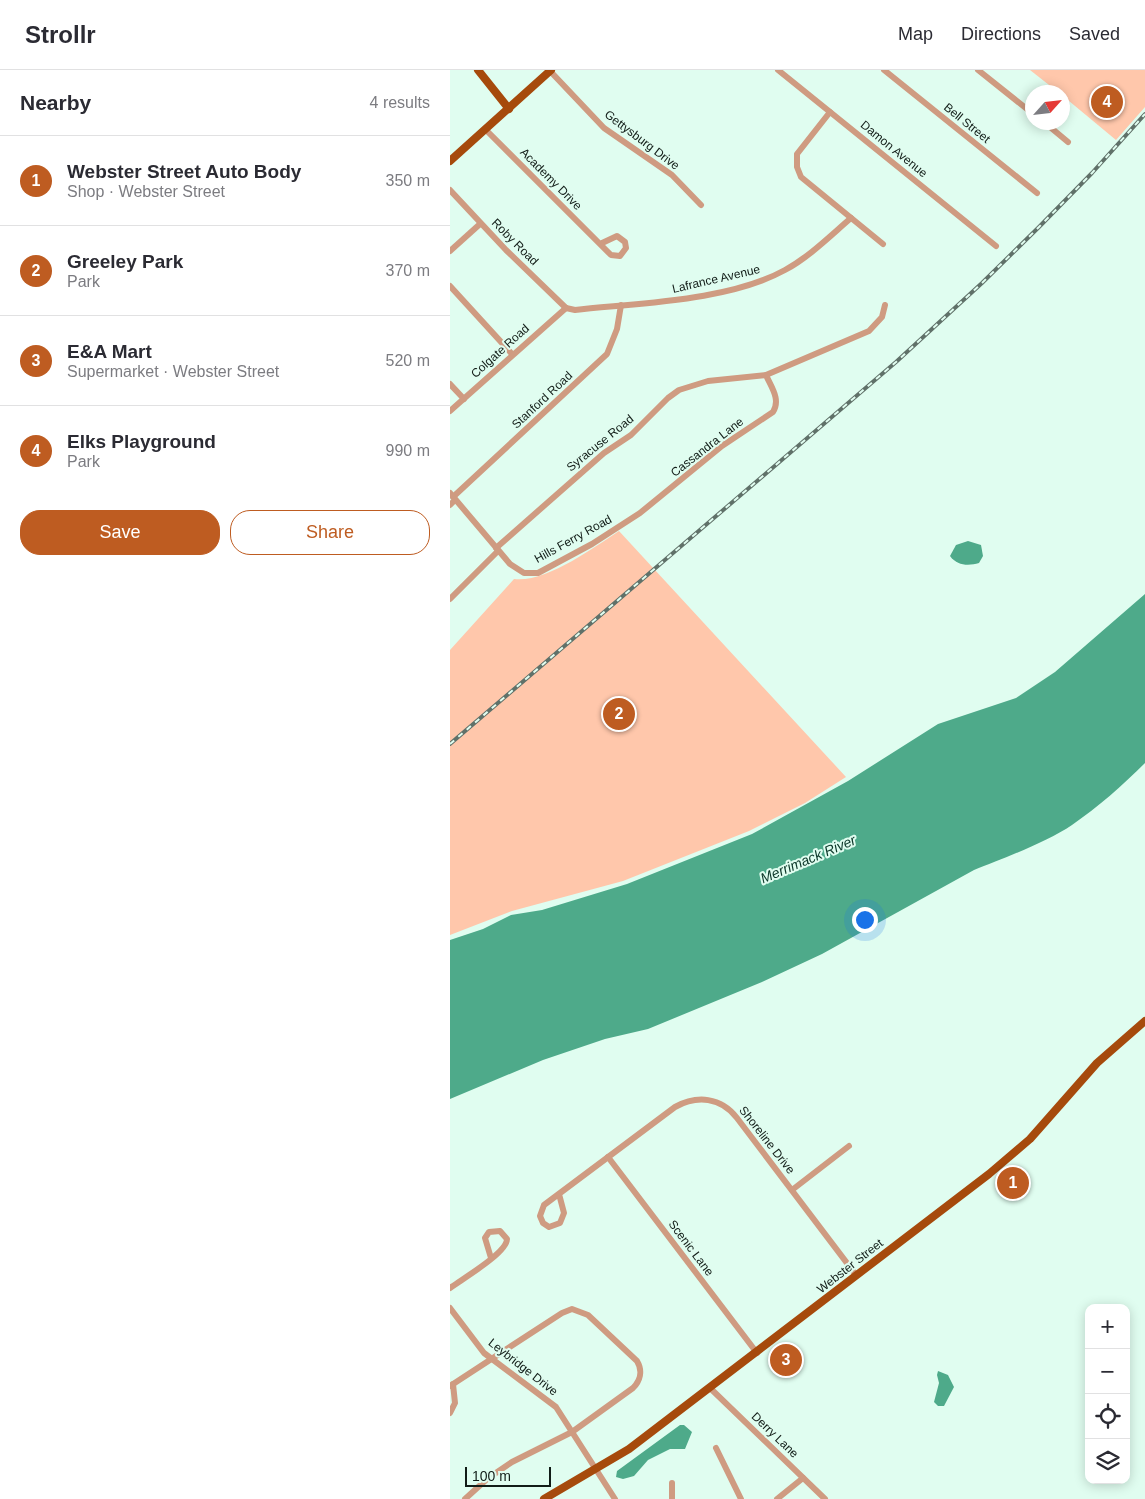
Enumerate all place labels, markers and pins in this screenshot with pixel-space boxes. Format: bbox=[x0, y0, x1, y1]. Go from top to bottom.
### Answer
pin: 4 bbox=[1091, 83, 1123, 121]
pin: 2 bbox=[603, 695, 635, 733]
pin: 1 bbox=[997, 1164, 1029, 1202]
pin: 3 bbox=[770, 1341, 802, 1379]

